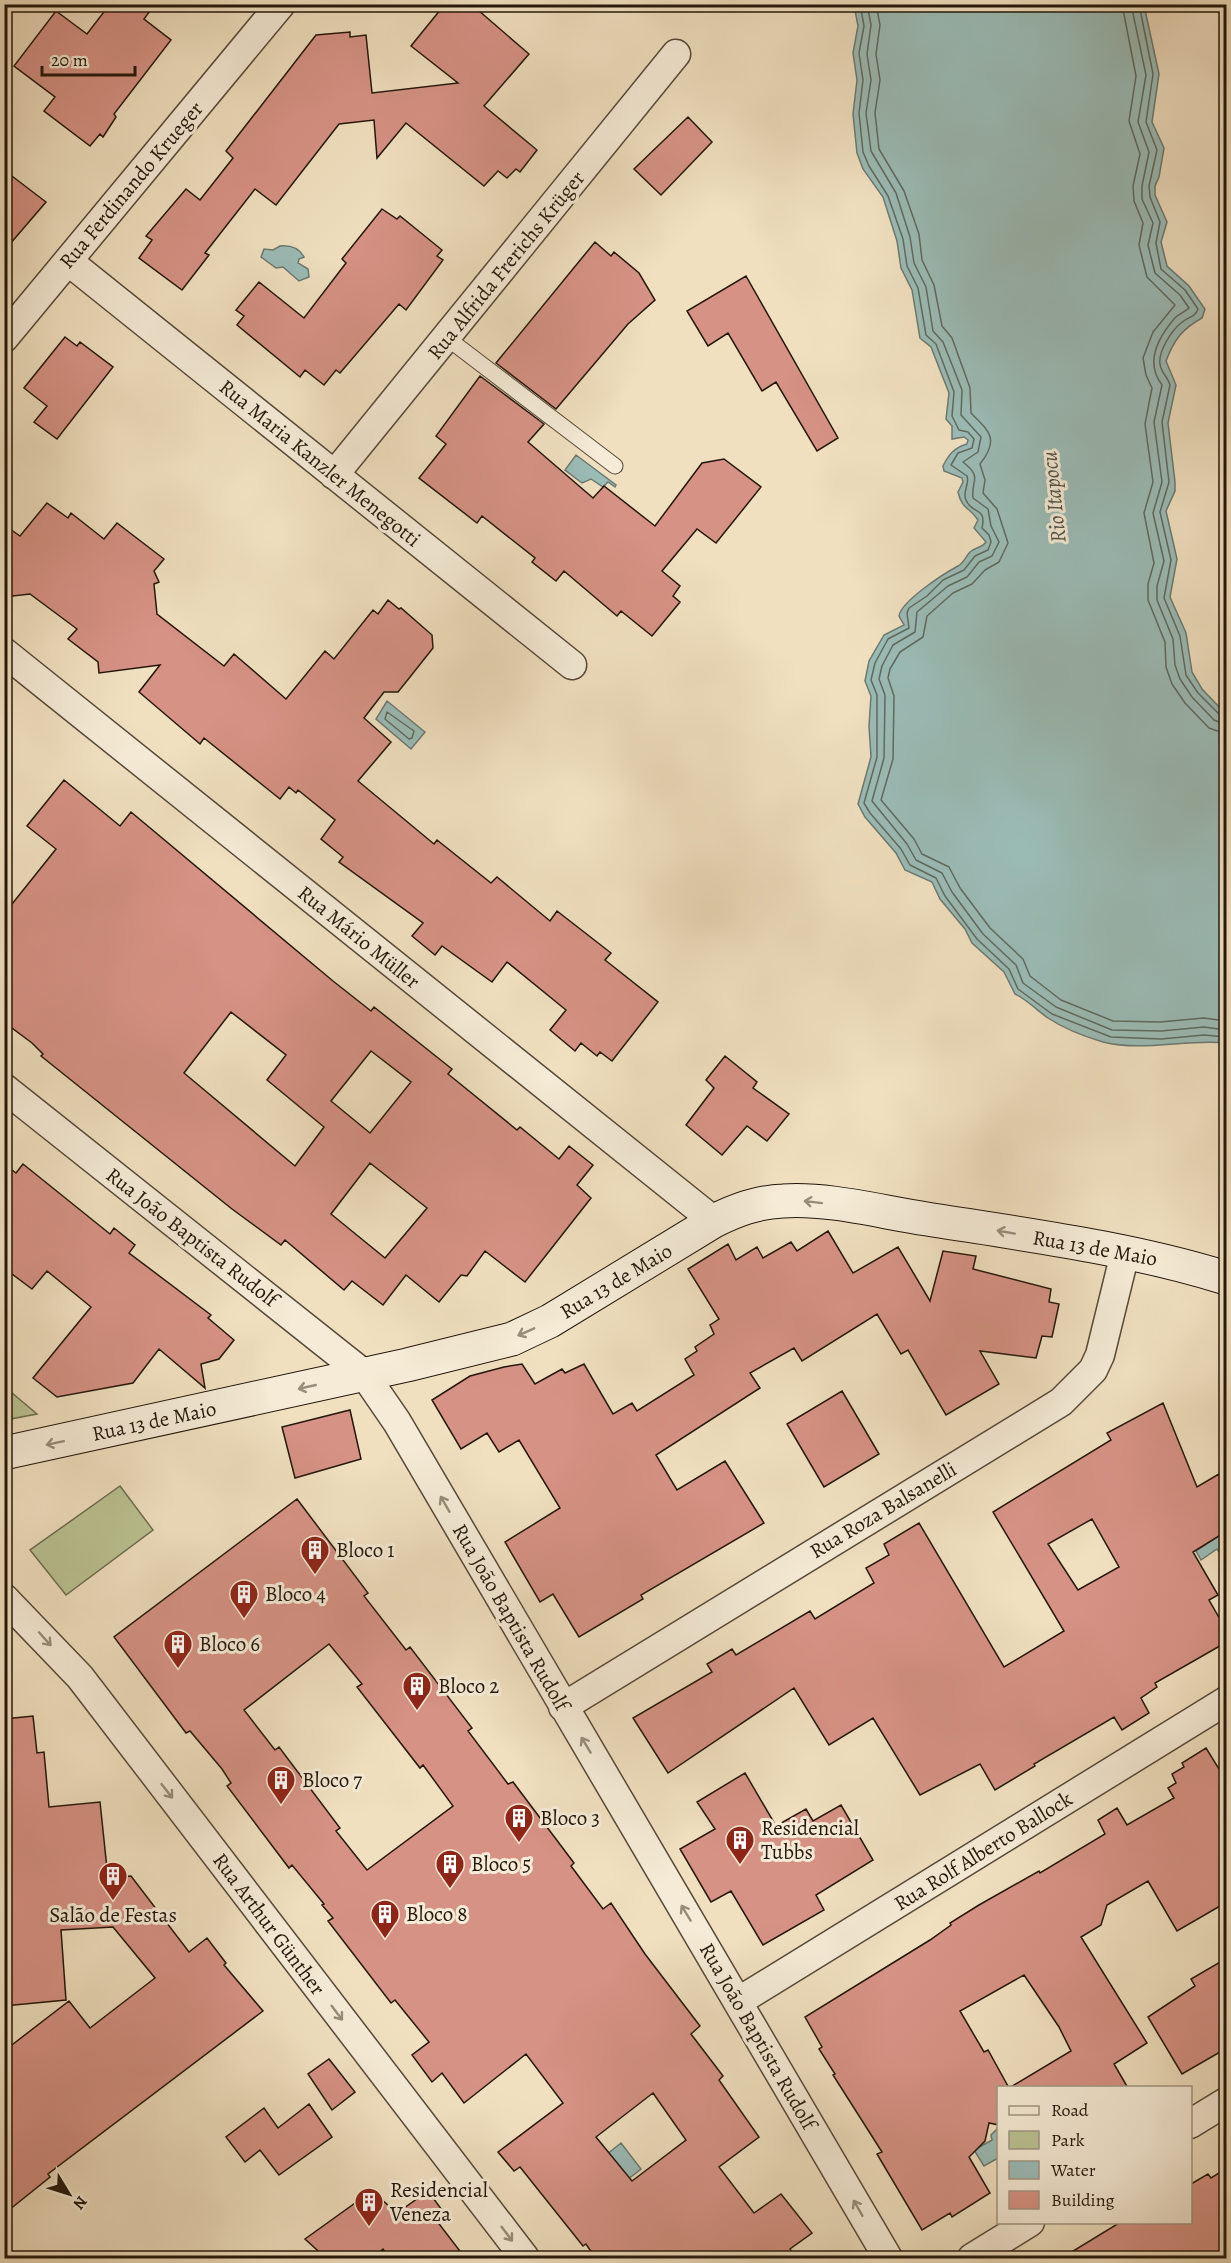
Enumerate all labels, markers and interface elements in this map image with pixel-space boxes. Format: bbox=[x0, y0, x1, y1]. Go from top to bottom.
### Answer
scale bar bbox=[42, 39, 135, 77]
text: 20 m bbox=[51, 48, 88, 72]
street label: Rua Ferdinando Krueger bbox=[53, 95, 209, 275]
street label: Rua Alfrida Frerichs Krüger bbox=[421, 165, 591, 365]
street label: Rua Maria Kanzler Menegotti bbox=[213, 373, 427, 553]
water label: Rio Itapocu bbox=[1034, 449, 1074, 544]
street label: Rua Mário Müller bbox=[292, 879, 426, 995]
street label: Rua João Baptista Rudolf bbox=[100, 1161, 286, 1315]
one-way arrow bbox=[804, 1196, 823, 1207]
street label: Rua 13 de Maio bbox=[1030, 1223, 1160, 1273]
one-way arrow bbox=[996, 1227, 1016, 1238]
street label: Rua 13 de Maio bbox=[555, 1237, 677, 1325]
one-way arrow bbox=[518, 1327, 536, 1338]
one-way arrow bbox=[298, 1382, 317, 1393]
street label: Rua 13 de Maio bbox=[89, 1394, 219, 1448]
one-way arrow bbox=[46, 1438, 66, 1449]
street label: Rua Roza Balsanelli bbox=[804, 1455, 962, 1565]
one-way arrow bbox=[439, 1496, 451, 1513]
street label: Rua João Baptista Rudolf bbox=[446, 1518, 577, 1718]
building icon: Bloco 1 bbox=[299, 1534, 331, 1576]
place label: Bloco 1 bbox=[336, 1536, 395, 1564]
building icon: Bloco 4 bbox=[228, 1578, 260, 1620]
place label: Bloco 4 bbox=[265, 1580, 326, 1608]
building icon: Bloco 6 bbox=[162, 1628, 194, 1670]
place label: Bloco 6 bbox=[199, 1630, 260, 1658]
one-way arrow bbox=[38, 1632, 52, 1647]
building icon: Bloco 2 bbox=[401, 1670, 433, 1712]
place label: Bloco 2 bbox=[438, 1672, 499, 1700]
one-way arrow bbox=[580, 1737, 592, 1754]
building icon: Bloco 7 bbox=[265, 1764, 297, 1806]
place label: Bloco 7 bbox=[302, 1766, 362, 1794]
one-way arrow bbox=[161, 1783, 174, 1799]
street label: Rua Rolf Alberto Ballock bbox=[888, 1784, 1078, 1917]
building icon: Bloco 3 bbox=[503, 1802, 535, 1844]
place label: Bloco 3 bbox=[540, 1804, 600, 1832]
place label: Residencial Tubbs bbox=[761, 1814, 859, 1866]
building icon: Residencial Tubbs bbox=[724, 1824, 756, 1866]
street label: Rua Arthur Günther bbox=[206, 1847, 332, 2001]
building icon: Bloco 5 bbox=[434, 1848, 466, 1890]
place label: Bloco 5 bbox=[471, 1850, 531, 1878]
building icon: Salão de Festas bbox=[97, 1860, 129, 1902]
building icon: Bloco 8 bbox=[369, 1898, 401, 1940]
place label: Bloco 8 bbox=[406, 1900, 468, 1928]
place label: Salão de Festas bbox=[49, 1901, 177, 1929]
one-way arrow bbox=[680, 1905, 692, 1922]
street label: Rua João Baptista Rudolf bbox=[693, 1937, 824, 2137]
one-way arrow bbox=[331, 2004, 343, 2020]
legend bbox=[997, 2086, 1192, 2224]
text: Road bbox=[1051, 2098, 1089, 2122]
text: Park bbox=[1051, 2128, 1085, 2152]
text: Water bbox=[1050, 2158, 1096, 2182]
north arrow bbox=[39, 2164, 99, 2224]
place label: Residencial Veneza bbox=[389, 2176, 488, 2228]
building icon: Residencial Veneza bbox=[353, 2186, 385, 2228]
text: Building bbox=[1051, 2188, 1115, 2212]
text: N bbox=[68, 2191, 92, 2214]
one-way arrow bbox=[852, 2200, 864, 2217]
one-way arrow bbox=[500, 2226, 513, 2242]

